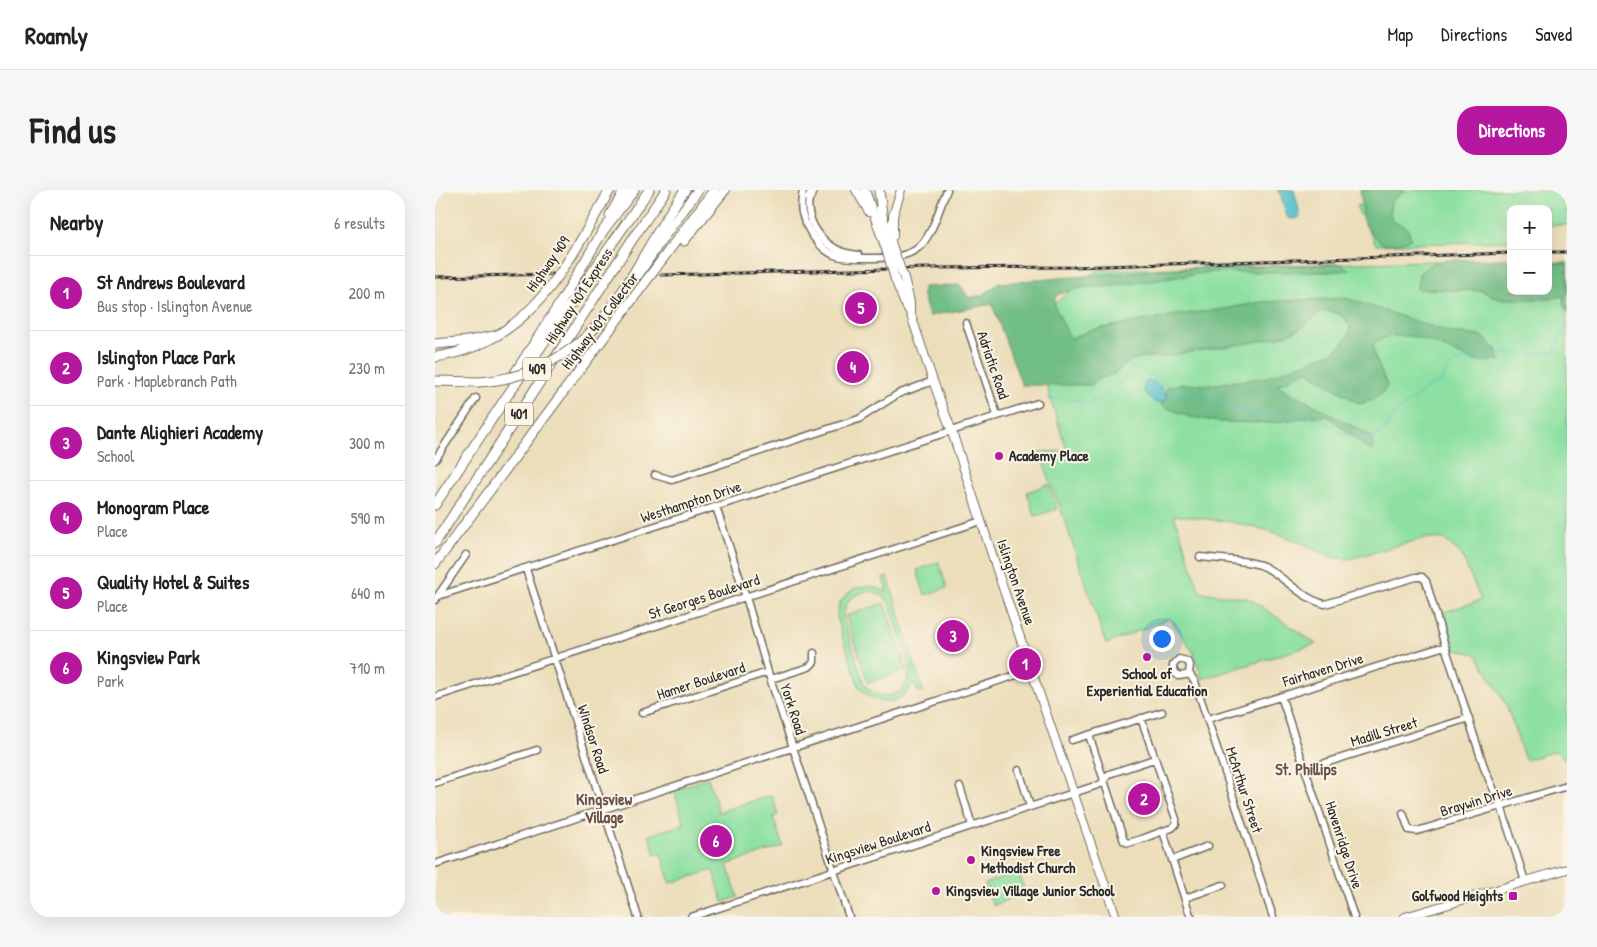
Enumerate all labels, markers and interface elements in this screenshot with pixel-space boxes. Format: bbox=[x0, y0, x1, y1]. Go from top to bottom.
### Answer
text: Roamly bbox=[25, 19, 88, 51]
text: Map bbox=[1388, 22, 1413, 47]
text: Directions bbox=[1441, 22, 1507, 47]
text: Saved bbox=[1535, 22, 1572, 47]
button: Directions bbox=[1457, 106, 1567, 155]
text: Find us bbox=[30, 107, 116, 154]
map controls bbox=[1507, 205, 1552, 295]
button: + bbox=[1507, 205, 1552, 250]
text: Nearby bbox=[50, 208, 103, 237]
text: 6 results bbox=[334, 212, 385, 234]
street label: Highway 409 bbox=[521, 231, 575, 296]
street label: Highway 401 Express bbox=[540, 244, 618, 348]
button: − bbox=[1507, 250, 1552, 295]
street label: Highway 401 Collector bbox=[556, 268, 643, 374]
text: St Andrews Boulevard bbox=[97, 269, 245, 295]
text: 1 bbox=[63, 282, 69, 304]
text: 200 m bbox=[349, 282, 385, 304]
pin: 5 bbox=[845, 289, 877, 327]
text: Bus stop · Islington Avenue bbox=[97, 295, 252, 317]
street label: Adriatic Road bbox=[972, 328, 1015, 402]
text: Islington Place Park bbox=[97, 344, 235, 370]
pin: 4 bbox=[837, 348, 869, 386]
text: 2 bbox=[62, 357, 70, 379]
text: 230 m bbox=[349, 357, 385, 379]
road number: 409 bbox=[523, 358, 551, 380]
text: Park · Maplebranch Path bbox=[97, 370, 237, 392]
road number: 401 bbox=[505, 402, 533, 425]
text: Dante Alighieri Academy bbox=[97, 419, 263, 445]
text: 3 bbox=[62, 432, 70, 454]
text: 300 m bbox=[349, 432, 385, 454]
text: School bbox=[97, 445, 134, 467]
place label: Academy Place bbox=[1009, 445, 1089, 467]
marker: Academy Place bbox=[993, 450, 1005, 462]
street label: Westhampton Drive bbox=[638, 475, 744, 528]
text: Monogram Place bbox=[97, 494, 209, 520]
text: 4 bbox=[63, 507, 69, 529]
text: 590 m bbox=[351, 507, 385, 529]
text: Place bbox=[97, 520, 128, 542]
street label: Islington Avenue bbox=[992, 536, 1041, 628]
text: Quality Hotel & Suites bbox=[97, 569, 249, 595]
street label: St Georges Boulevard bbox=[646, 569, 762, 624]
text: 5 bbox=[63, 582, 69, 604]
text: 640 m bbox=[351, 582, 385, 604]
text: Place bbox=[97, 595, 128, 617]
pin: 3 bbox=[937, 617, 969, 655]
your location bbox=[1149, 626, 1175, 652]
text: Kingsview Park bbox=[97, 644, 200, 670]
pin: 1 bbox=[1009, 645, 1041, 683]
street label: Fairhaven Drive bbox=[1279, 647, 1366, 692]
marker: School of Experiential Education bbox=[1141, 651, 1153, 663]
street label: Hamer Boulevard bbox=[654, 656, 748, 705]
text: 6 bbox=[63, 657, 69, 679]
text: 710 m bbox=[350, 657, 385, 679]
place label: School of Experiential Education bbox=[1087, 663, 1208, 702]
text: Park bbox=[97, 670, 124, 692]
street label: York Road bbox=[775, 681, 812, 737]
street label: Windsor Road bbox=[573, 702, 614, 776]
street label: Madill Street bbox=[1348, 711, 1421, 752]
street label: McArthur Street bbox=[1221, 744, 1269, 836]
district label: St. Phillips bbox=[1275, 758, 1338, 781]
pin: 2 bbox=[1128, 780, 1160, 818]
street label: Braywin Drive bbox=[1437, 780, 1515, 821]
district label: Kingsview Village bbox=[576, 788, 633, 829]
street label: Havenridge Drive bbox=[1320, 798, 1369, 891]
street label: Kingsview Boulevard bbox=[823, 816, 933, 869]
pin: 6 bbox=[700, 822, 732, 860]
place label: Kingsview Free Methodist Church bbox=[981, 840, 1076, 878]
marker: Kingsview Free Methodist Church bbox=[965, 854, 977, 866]
place label: Kingsview Village Junior School bbox=[946, 880, 1115, 902]
marker: Kingsview Village Junior School bbox=[930, 885, 942, 897]
place label: Golfwood Heights bbox=[1412, 885, 1503, 907]
marker: Golfwood Heights bbox=[1507, 890, 1519, 902]

